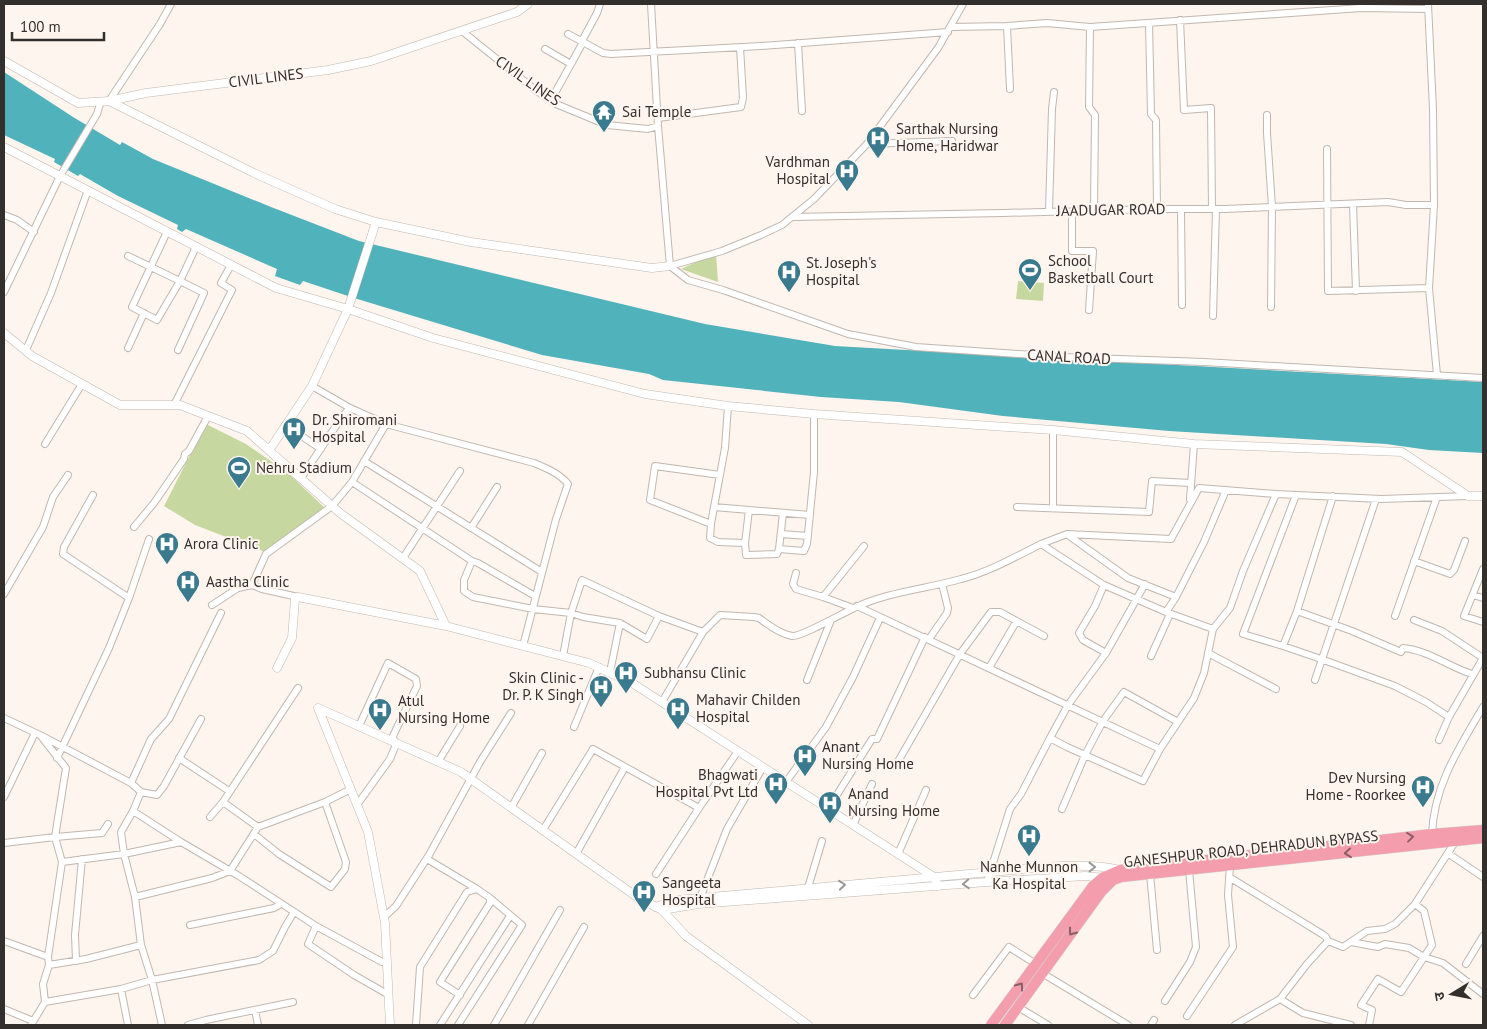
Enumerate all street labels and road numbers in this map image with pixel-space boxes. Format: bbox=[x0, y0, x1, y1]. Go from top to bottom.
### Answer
street label: CIVIL LINES bbox=[492, 51, 565, 110]
street label: CIVIL LINES bbox=[227, 63, 304, 92]
street label: JAADUGAR ROAD bbox=[1055, 199, 1166, 220]
street label: CANAL ROAD bbox=[1027, 345, 1111, 368]
street label: GANESHPUR ROAD, DEHRADUN BYPASS bbox=[1123, 826, 1379, 871]

